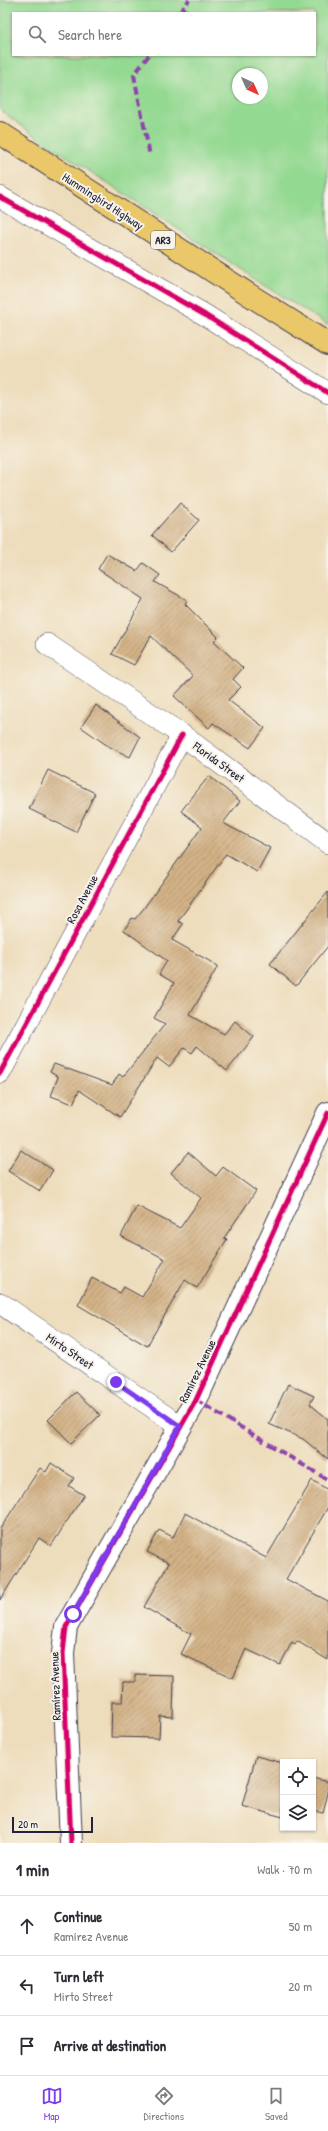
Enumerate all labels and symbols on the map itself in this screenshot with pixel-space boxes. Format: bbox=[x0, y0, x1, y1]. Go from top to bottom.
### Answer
north arrow bbox=[232, 68, 268, 104]
street label: Hummingbird Highway bbox=[59, 168, 147, 234]
road number: AR3 bbox=[151, 231, 175, 249]
street label: Florida Street bbox=[189, 737, 249, 787]
street label: Rosa Avenue bbox=[62, 872, 102, 926]
street label: Mirto Street bbox=[43, 1329, 98, 1374]
street label: Ramírez Avenue bbox=[174, 1336, 220, 1406]
route end bbox=[107, 1373, 125, 1391]
route start bbox=[64, 1605, 82, 1623]
street label: Ramírez Avenue bbox=[45, 1651, 65, 1721]
scale bar bbox=[12, 1815, 93, 1834]

